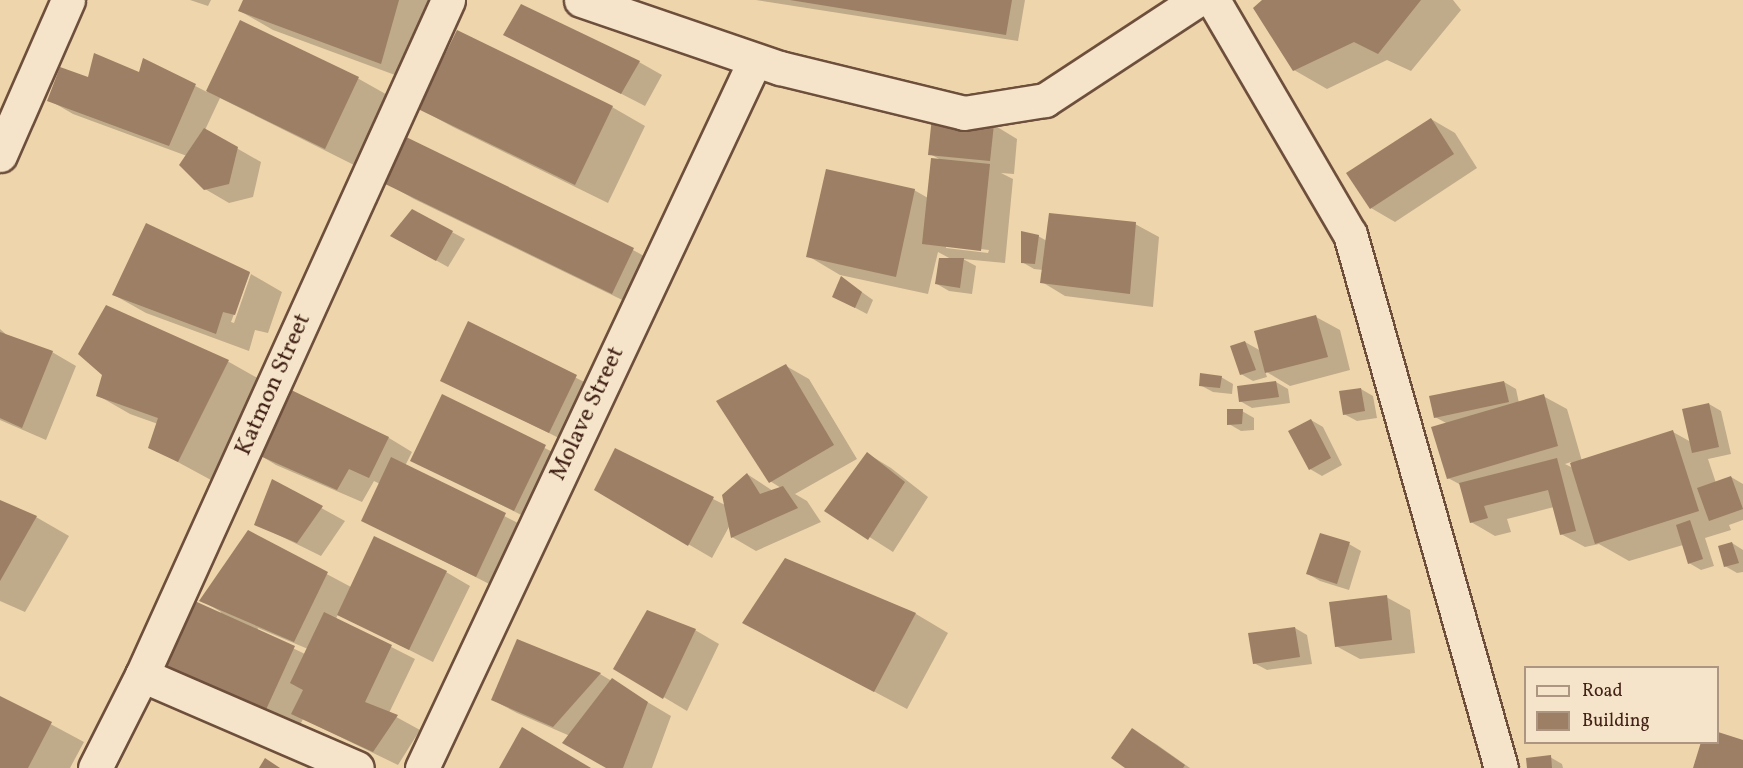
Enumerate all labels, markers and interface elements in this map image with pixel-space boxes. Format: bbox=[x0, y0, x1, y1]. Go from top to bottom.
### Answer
street label: Katmon Street bbox=[230, 310, 318, 460]
street label: Molave Street bbox=[544, 343, 632, 485]
legend bbox=[1524, 666, 1719, 744]
text: Road bbox=[1582, 679, 1623, 704]
text: Building bbox=[1582, 709, 1650, 734]

